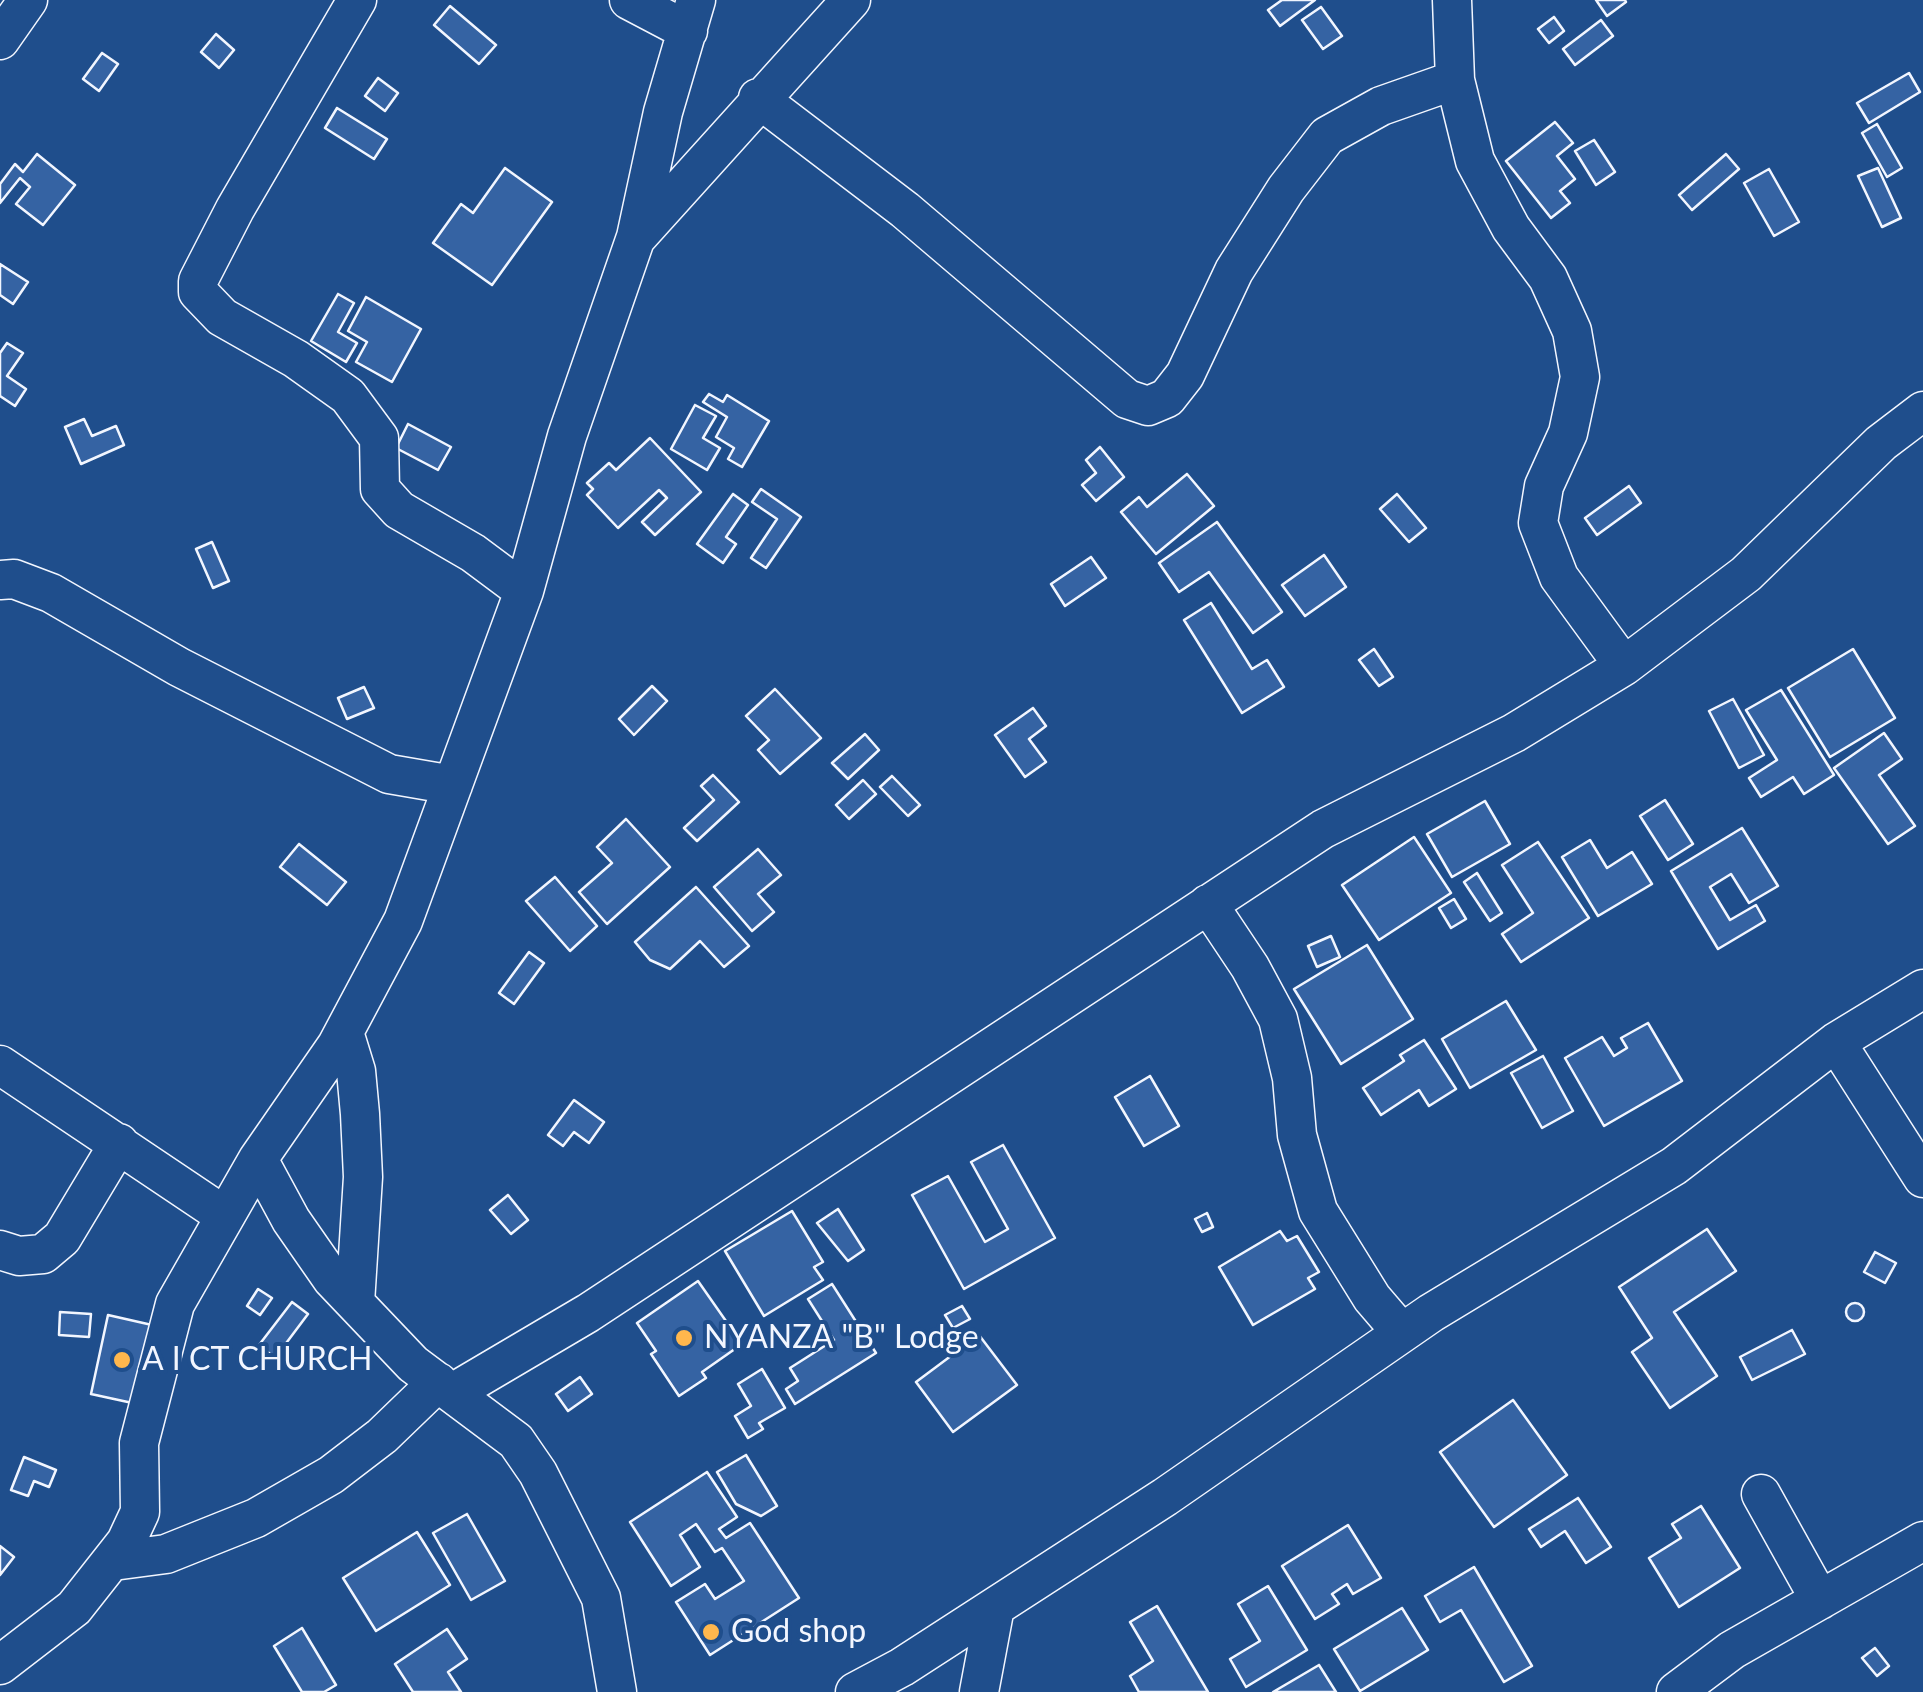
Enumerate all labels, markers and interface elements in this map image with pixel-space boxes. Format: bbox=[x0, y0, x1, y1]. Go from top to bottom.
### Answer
place label: NYANZA "B" Lodge bbox=[704, 1319, 979, 1357]
marker: NYANZA "B" Lodge bbox=[673, 1327, 695, 1349]
place label: A I CT CHURCH bbox=[142, 1341, 372, 1379]
marker: A I CT CHURCH bbox=[111, 1349, 133, 1371]
place label: God shop bbox=[731, 1613, 866, 1651]
marker: God shop bbox=[700, 1621, 722, 1643]

